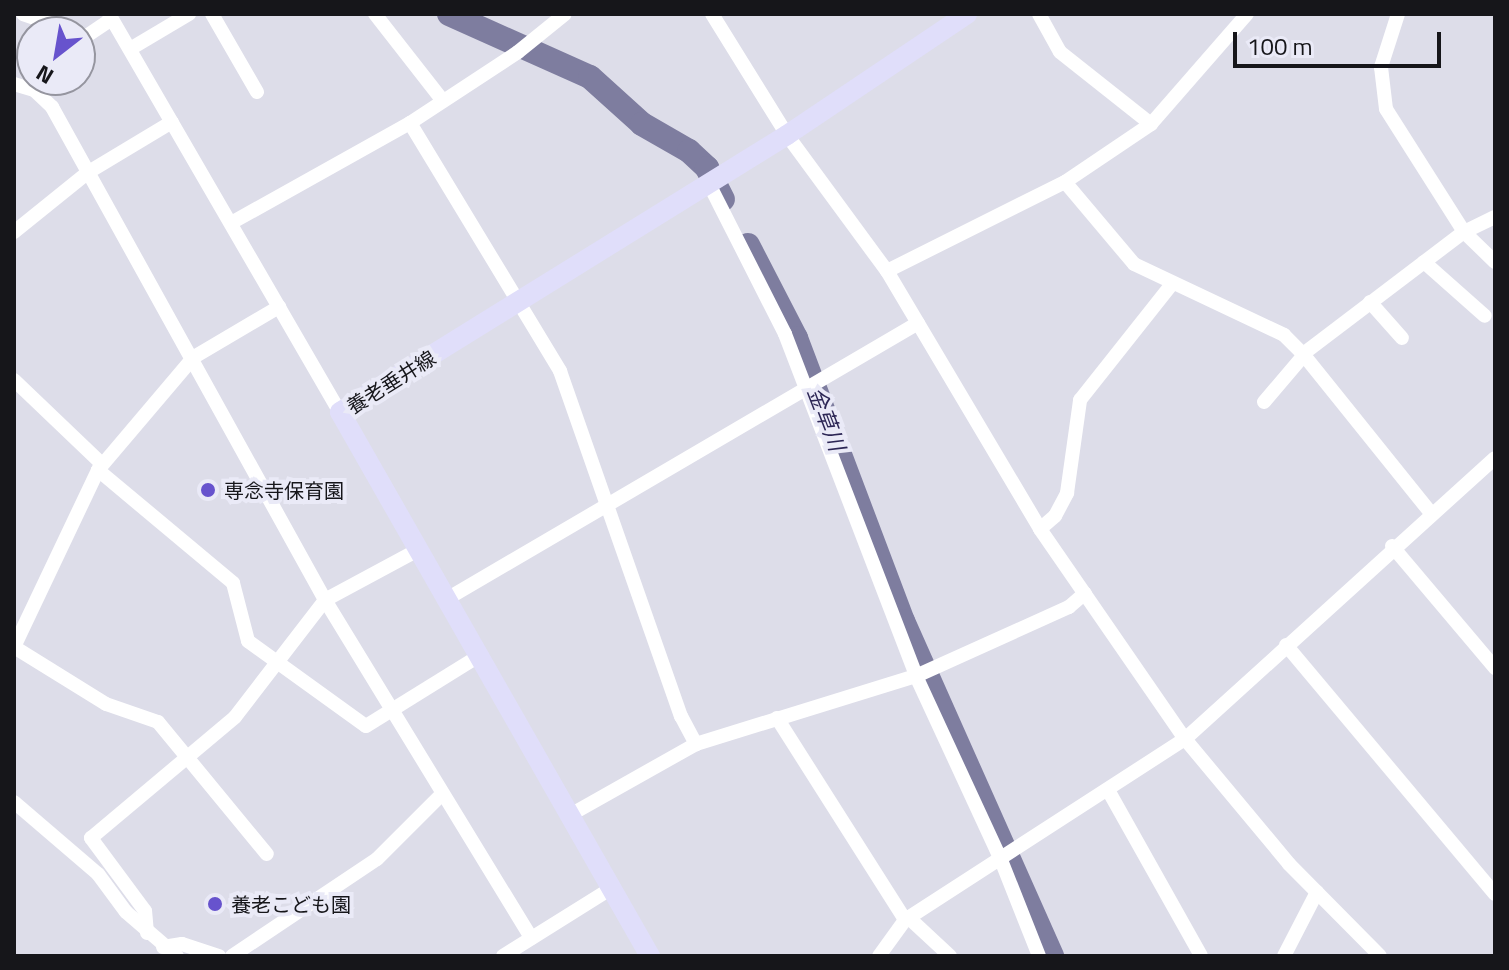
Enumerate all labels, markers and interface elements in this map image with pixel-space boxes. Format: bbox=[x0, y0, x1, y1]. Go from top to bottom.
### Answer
north arrow bbox=[16, 16, 96, 96]
scale bar bbox=[1237, 16, 1445, 66]
text: 100 m bbox=[1247, 28, 1313, 64]
text: N bbox=[29, 56, 60, 93]
street label: 養老垂井線 bbox=[342, 345, 440, 419]
water label: 金草川 bbox=[802, 383, 850, 455]
place label: 専念寺保育園 bbox=[224, 478, 344, 502]
marker: 専念寺保育園 bbox=[199, 481, 217, 499]
place label: 養老こども園 bbox=[231, 892, 351, 916]
marker: 養老こども園 bbox=[206, 895, 224, 913]

